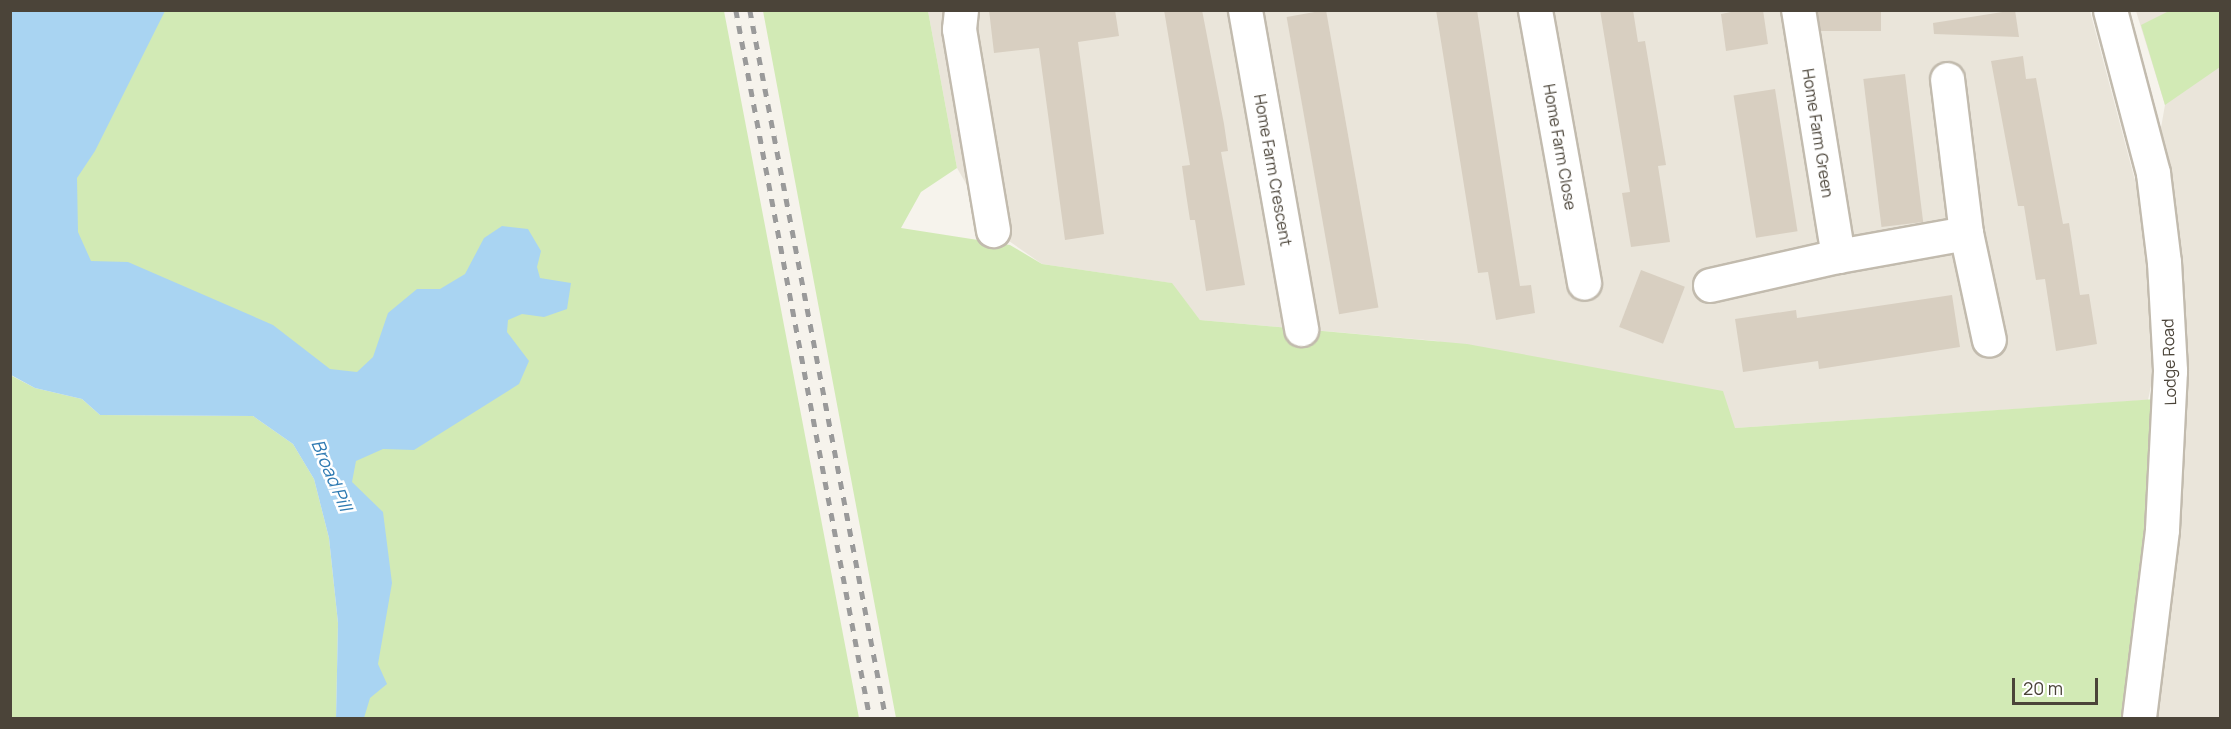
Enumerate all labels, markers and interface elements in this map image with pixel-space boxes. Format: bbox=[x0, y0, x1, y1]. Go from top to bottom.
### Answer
street label: Home Farm Green bbox=[1798, 67, 1838, 199]
street label: Home Farm Close bbox=[1539, 82, 1581, 212]
street label: Home Farm Crescent bbox=[1250, 92, 1296, 248]
street label: Lodge Road bbox=[2158, 318, 2180, 406]
water label: Broad Pill bbox=[307, 436, 357, 514]
scale bar bbox=[2015, 666, 2100, 704]
text: 20 m bbox=[2023, 676, 2063, 700]

